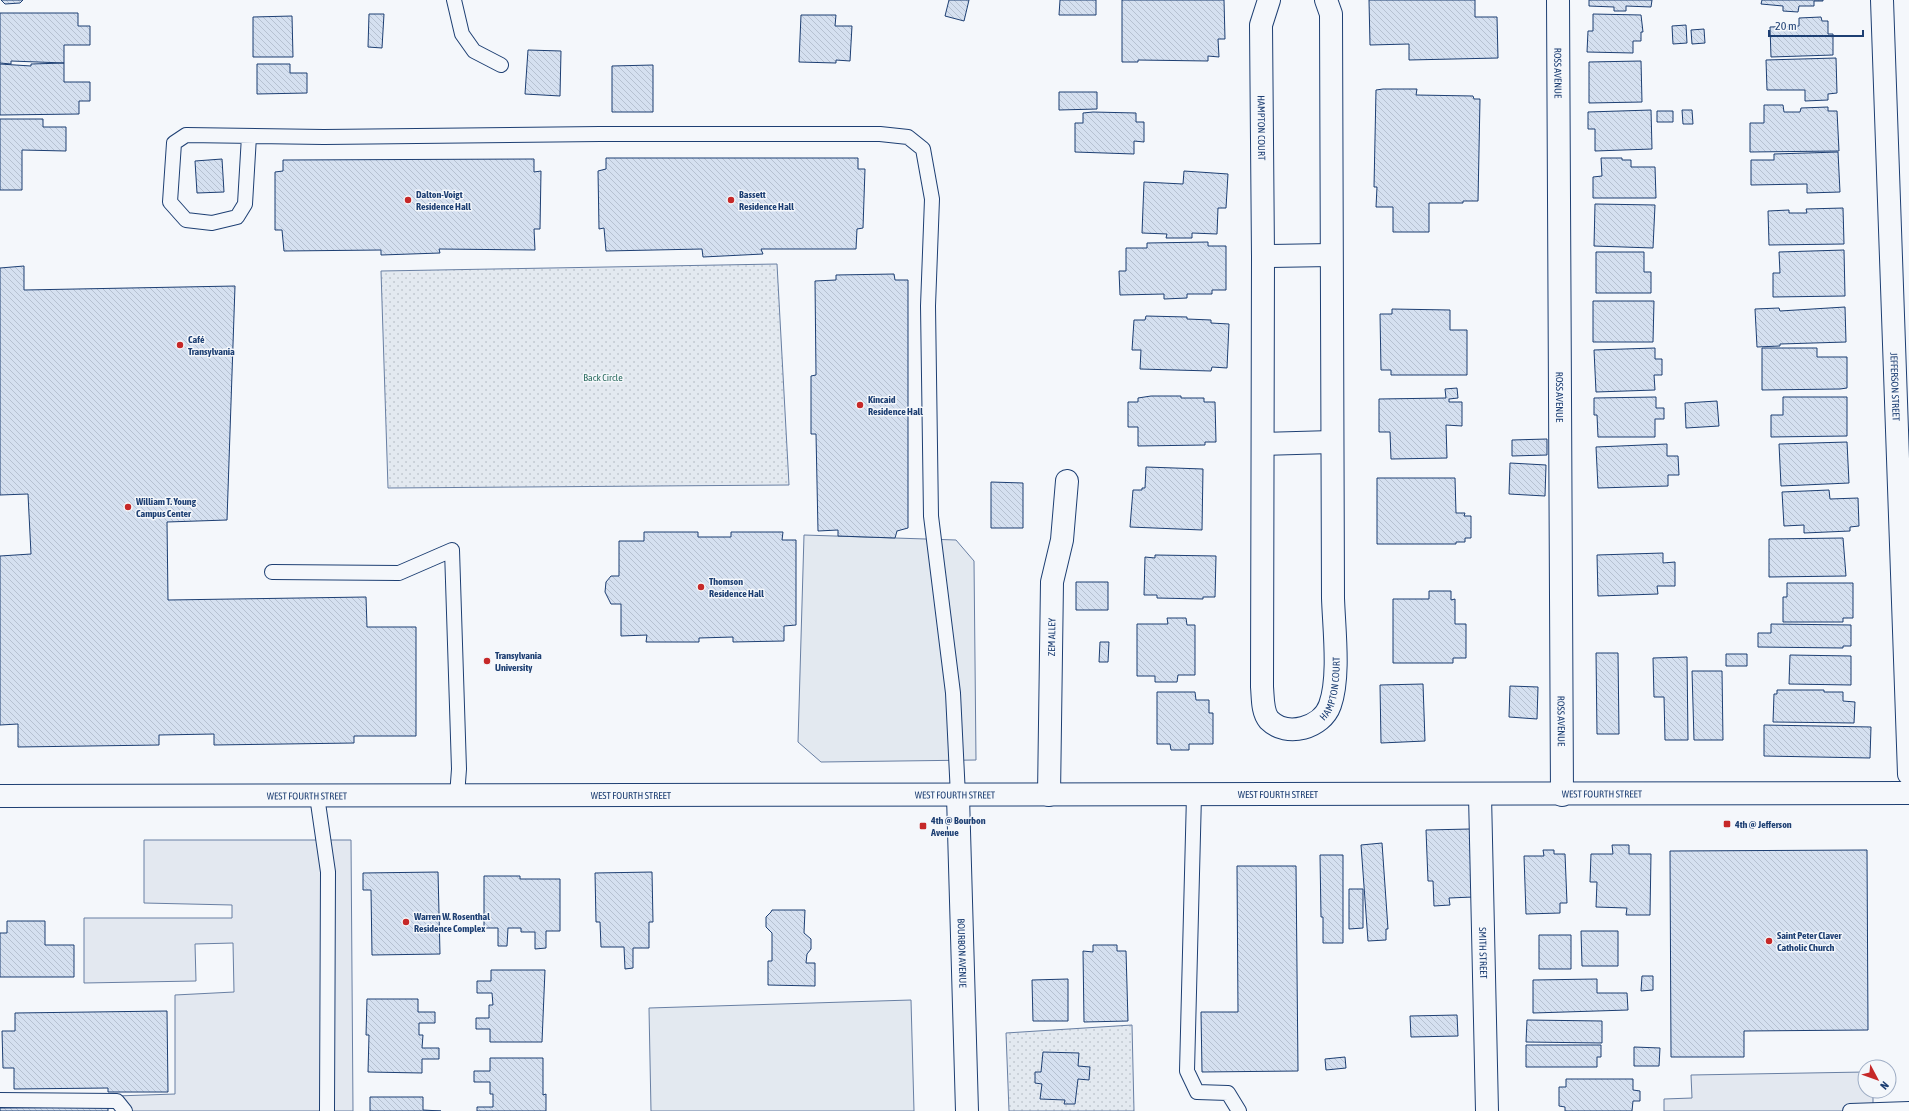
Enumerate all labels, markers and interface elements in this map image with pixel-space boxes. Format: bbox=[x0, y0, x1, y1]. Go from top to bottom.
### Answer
scale bar bbox=[1769, 12, 1863, 38]
text: 20 m bbox=[1775, 19, 1797, 33]
street label: ROSS AVENUE bbox=[1553, 48, 1564, 99]
street label: HAMPTON COURT bbox=[1256, 95, 1268, 161]
place label: Dalton-Voigt Residence Hall bbox=[416, 189, 471, 212]
place label: Bassett Residence Hall bbox=[739, 189, 794, 212]
marker: Dalton-Voigt Residence Hall bbox=[403, 195, 413, 205]
marker: Bassett Residence Hall bbox=[726, 195, 736, 205]
place label: Café Transylvania bbox=[188, 334, 235, 357]
marker: Café Transylvania bbox=[175, 340, 185, 350]
street label: JEFFERSON STREET bbox=[1889, 352, 1902, 422]
park label: Back Circle bbox=[583, 372, 623, 383]
street label: ROSS AVENUE bbox=[1554, 372, 1566, 423]
place label: Kincaid Residence Hall bbox=[868, 394, 923, 417]
marker: Kincaid Residence Hall bbox=[855, 400, 865, 410]
place label: William T. Young Campus Center bbox=[135, 496, 197, 519]
marker: William T. Young Campus Center bbox=[123, 502, 133, 512]
place label: Thomson Residence Hall bbox=[709, 576, 764, 599]
marker: Thomson Residence Hall bbox=[696, 582, 706, 592]
street label: ZEM ALLEY bbox=[1045, 617, 1057, 656]
place label: Transylvania University bbox=[495, 650, 542, 673]
marker: Transylvania University bbox=[482, 656, 492, 666]
street label: HAMPTON COURT bbox=[1317, 656, 1341, 722]
street label: ROSS AVENUE bbox=[1556, 696, 1567, 747]
street label: WEST FOURTH STREET bbox=[1238, 788, 1319, 800]
street label: WEST FOURTH STREET bbox=[1562, 788, 1643, 799]
street label: WEST FOURTH STREET bbox=[591, 789, 672, 801]
street label: WEST FOURTH STREET bbox=[915, 789, 996, 800]
street label: WEST FOURTH STREET bbox=[267, 790, 348, 801]
place label: 4th @ Bourbon Avenue bbox=[930, 815, 986, 838]
marker: 4th @ Jefferson bbox=[1722, 819, 1732, 829]
place label: 4th @ Jefferson bbox=[1734, 819, 1792, 830]
marker: 4th @ Bourbon Avenue bbox=[918, 821, 928, 831]
place label: Warren W. Rosenthal Residence Complex bbox=[413, 911, 490, 934]
marker: Warren W. Rosenthal Residence Complex bbox=[401, 917, 411, 927]
street label: BOURBON AVENUE bbox=[956, 918, 969, 988]
street label: SMITH STREET bbox=[1477, 927, 1490, 979]
place label: Saint Peter Claver Catholic Church bbox=[1777, 930, 1843, 953]
marker: Saint Peter Claver Catholic Church bbox=[1764, 936, 1774, 946]
north arrow bbox=[1857, 1059, 1897, 1099]
text: N bbox=[1878, 1079, 1891, 1092]

